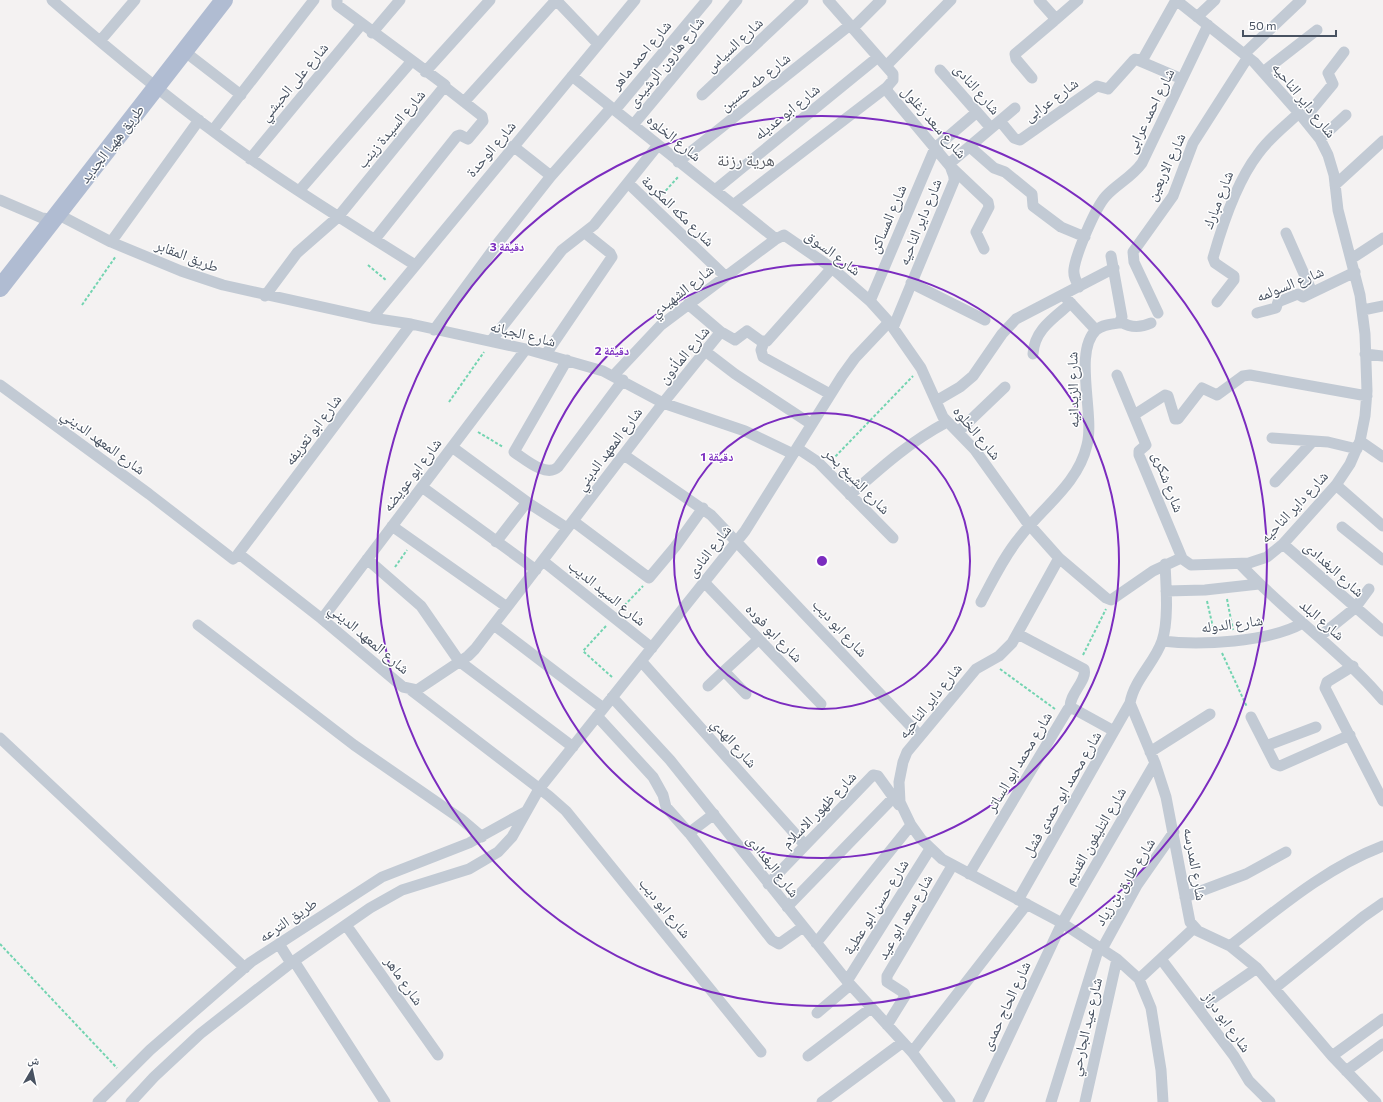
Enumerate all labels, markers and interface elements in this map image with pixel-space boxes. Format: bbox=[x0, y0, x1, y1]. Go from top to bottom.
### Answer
street label: شارع هارون الرشيدى bbox=[623, 12, 709, 112]
scale bar bbox=[1243, 12, 1336, 38]
street label: شارع السياس bbox=[701, 13, 767, 77]
street label: شارع احمد ماهر bbox=[605, 16, 676, 95]
text: 50 m bbox=[1249, 18, 1277, 32]
street label: شارع على الحبشي bbox=[255, 38, 334, 127]
street label: شارع طه حسين bbox=[716, 48, 795, 116]
street label: شارع داير الناحيه bbox=[1267, 58, 1341, 142]
street label: شارع النادى bbox=[949, 59, 1005, 119]
street label: شارع احمد عرابى bbox=[1121, 65, 1179, 157]
street label: شارع عرابى bbox=[1020, 73, 1082, 127]
street label: شارع ابو عديله bbox=[750, 79, 824, 145]
street label: شارع سعد زغلول bbox=[897, 81, 971, 163]
street label: شارع السيدة زينب bbox=[352, 85, 430, 173]
street label: طريق ههيا الجديد bbox=[75, 100, 149, 188]
street label: شارع الخلوه bbox=[642, 110, 706, 166]
street label: شارع الوحدة bbox=[462, 116, 521, 181]
street label: شارع الاربعين bbox=[1142, 130, 1191, 204]
district label: هرية رزنة bbox=[717, 149, 775, 170]
street label: شارع مبارك bbox=[1198, 168, 1238, 232]
street label: شارع مكه المكرمة bbox=[637, 171, 719, 251]
street label: شارع داير الناحيه bbox=[894, 176, 947, 268]
street label: شارع المساكن bbox=[865, 181, 912, 257]
street label: شارع السوق bbox=[801, 226, 865, 281]
street label: طريق المقابر bbox=[152, 234, 222, 277]
text: 3 دقيقة bbox=[490, 239, 524, 254]
street label: شارع الشهيدي bbox=[646, 260, 719, 324]
street label: شارع السولمه bbox=[1253, 261, 1327, 307]
street label: شارع الجبانه bbox=[488, 316, 558, 352]
street label: شارع المأذون bbox=[654, 322, 714, 388]
text: 2 دقيقة bbox=[595, 343, 629, 358]
street label: شارع الزيدانيه bbox=[1062, 352, 1084, 428]
street label: شارع ابو تعريفه bbox=[280, 390, 346, 470]
street label: شارع الخلوه bbox=[948, 402, 1006, 464]
street label: شارع المعهد الديني bbox=[571, 403, 649, 496]
street label: شارع المعهد الديني bbox=[56, 405, 149, 481]
street label: شارع ابو عويضه bbox=[378, 434, 446, 516]
street label: شارع الشيخ بحر bbox=[819, 443, 895, 519]
text: 1 دقيقة bbox=[701, 449, 733, 464]
street label: شارع شكرى bbox=[1147, 449, 1189, 515]
street label: شارع داير الناحيه bbox=[1255, 466, 1333, 547]
street label: شارع النادى bbox=[682, 520, 736, 582]
street label: شارع البغدادى bbox=[1299, 537, 1369, 602]
centre of rings bbox=[815, 554, 829, 568]
street label: شارع السيد الديب bbox=[564, 555, 650, 631]
street label: شارع ابو ديب bbox=[808, 595, 872, 661]
street label: شارع البلد bbox=[1295, 595, 1349, 645]
street label: شارع المعهد الديني bbox=[323, 599, 414, 680]
street label: شارع ابو فوده bbox=[741, 599, 807, 667]
street label: شارع الدوله bbox=[1200, 610, 1264, 638]
street label: شارع داير الناحيه bbox=[893, 659, 967, 743]
street label: شارع محمد ابو الساتر bbox=[981, 708, 1057, 817]
street label: شارع الهدي bbox=[705, 714, 762, 773]
street label: شارع محمد ابو حمدى فشل bbox=[1018, 727, 1106, 861]
street label: شارع ظهور الاسلام bbox=[777, 767, 861, 853]
street label: شارع التليفون القديم bbox=[1059, 783, 1131, 889]
street label: شارع المدرسه bbox=[1179, 826, 1211, 902]
street label: شارع البغدادى bbox=[742, 830, 804, 902]
street label: شارع طارق بن زياد bbox=[1090, 834, 1160, 930]
street label: شارع حسن ابو عطية bbox=[839, 855, 914, 959]
street label: شارع سعد ابو عيد bbox=[873, 871, 938, 963]
street label: شارع ابو ديب bbox=[634, 873, 696, 943]
street label: طريق الترعه bbox=[255, 893, 321, 947]
street label: شارع ماهر bbox=[379, 952, 428, 1010]
street label: شارع الحاج حمدى bbox=[977, 958, 1035, 1054]
street label: شارع عيد الجارحي bbox=[1065, 976, 1109, 1079]
street label: شارع ابو دراز bbox=[1198, 987, 1256, 1056]
north arrow bbox=[12, 1050, 52, 1090]
text: ش bbox=[27, 1052, 41, 1069]

